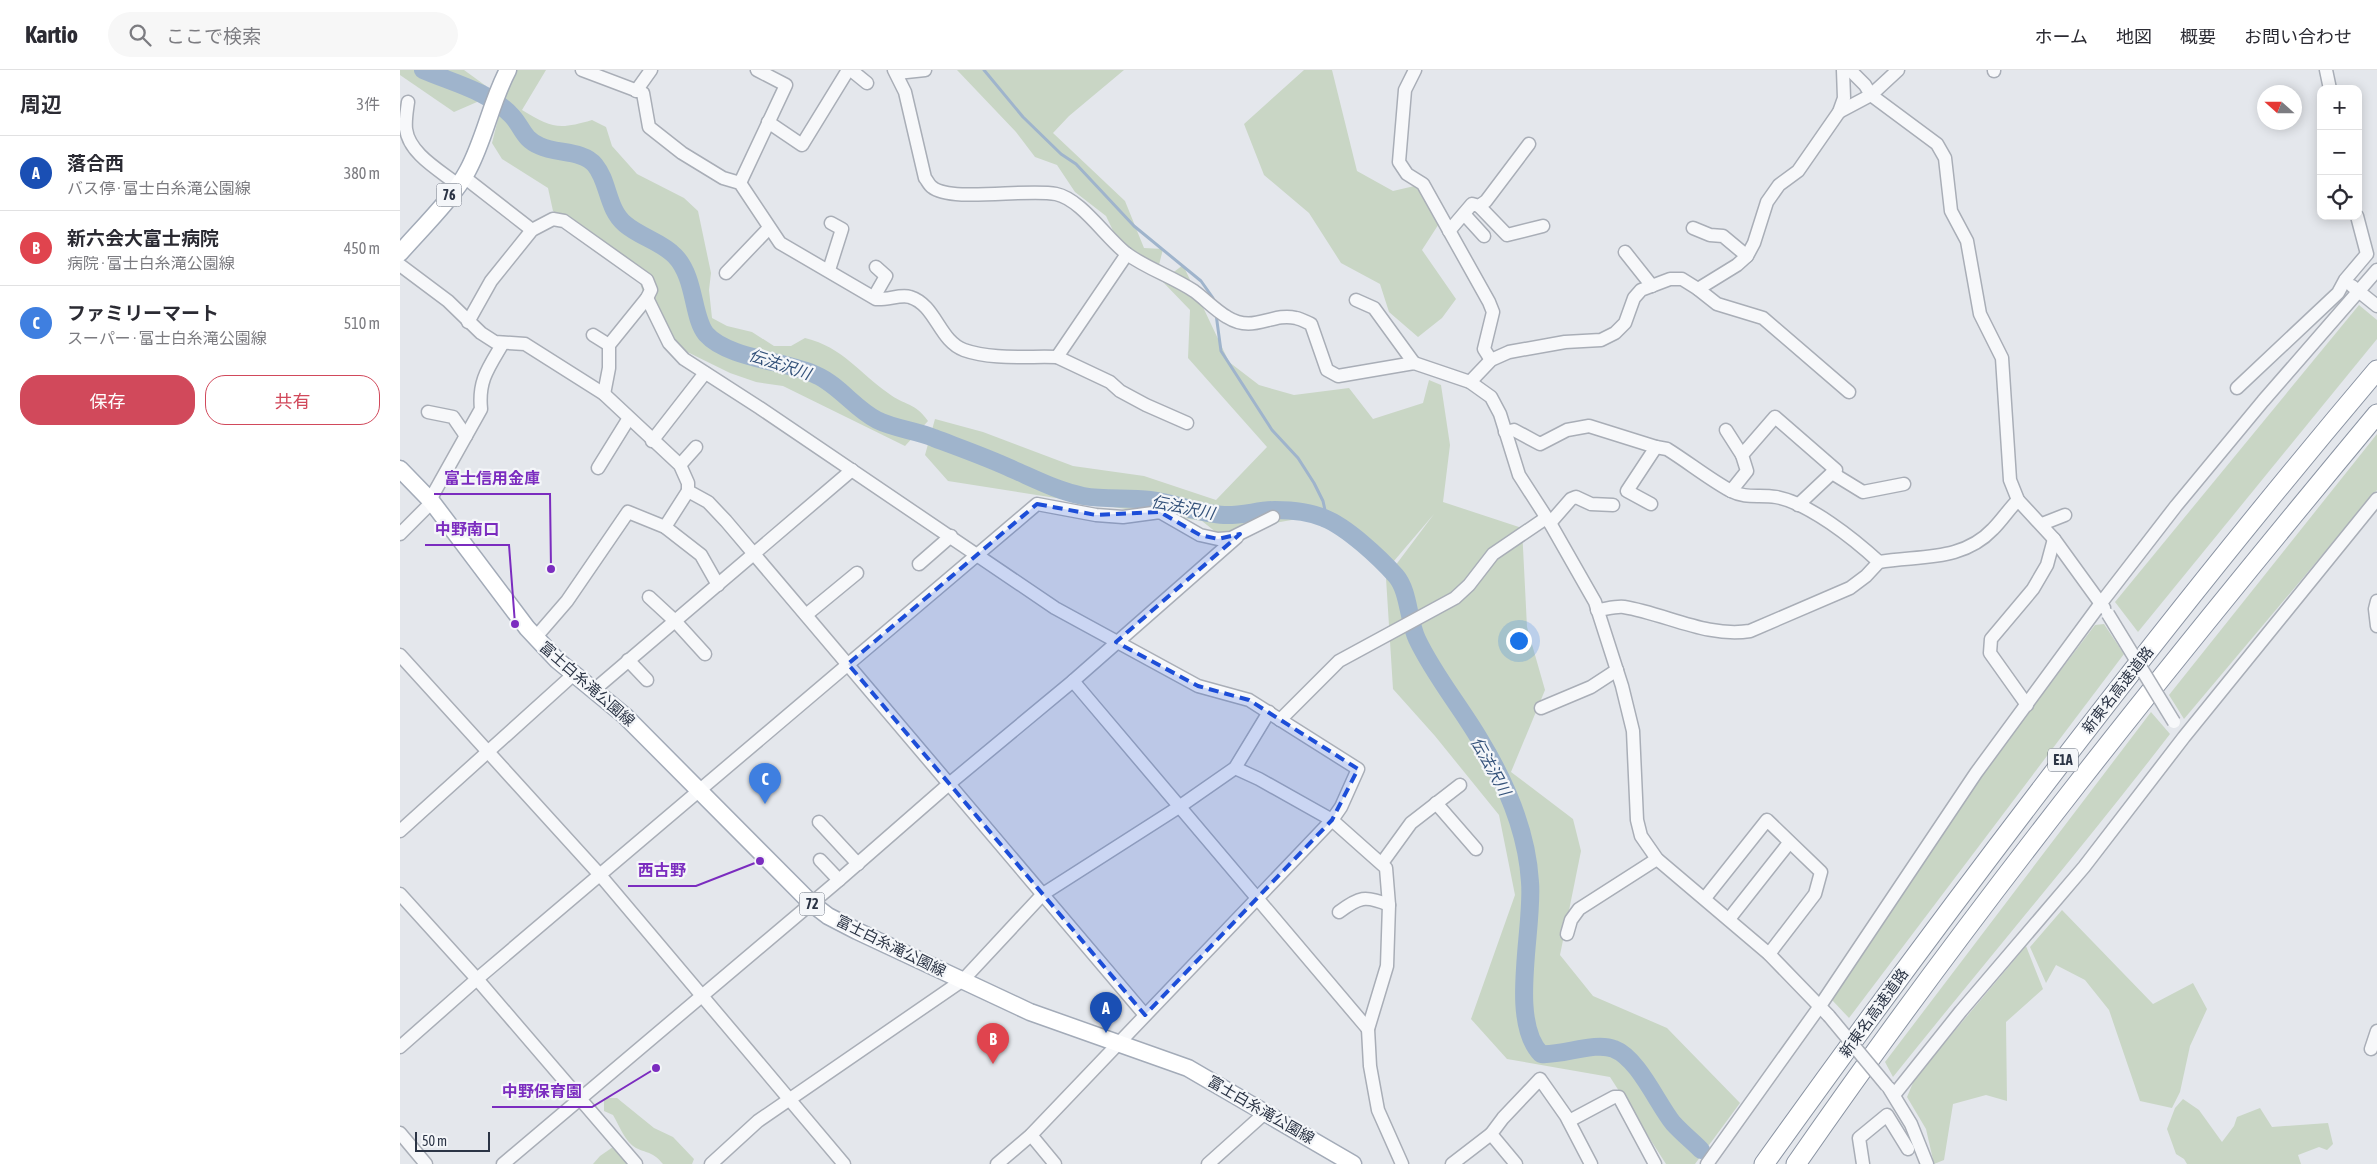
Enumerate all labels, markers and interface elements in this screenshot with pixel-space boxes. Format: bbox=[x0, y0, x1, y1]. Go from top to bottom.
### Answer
search box bbox=[108, 12, 458, 57]
text: Kartio bbox=[25, 21, 78, 48]
icon: search bbox=[126, 21, 154, 49]
text: ここで検索 bbox=[166, 25, 261, 47]
text: ホーム bbox=[2035, 26, 2088, 47]
text: 地図 bbox=[2116, 26, 2152, 47]
text: 概要 bbox=[2180, 26, 2216, 47]
text: お問い合わせ bbox=[2244, 26, 2352, 47]
north arrow bbox=[2257, 85, 2302, 130]
map controls bbox=[2317, 85, 2362, 220]
button: + bbox=[2317, 85, 2362, 130]
text: 周辺 bbox=[20, 92, 62, 116]
text: 3件 bbox=[356, 95, 380, 113]
button: − bbox=[2317, 130, 2362, 175]
text: 落合西 bbox=[67, 152, 124, 174]
text: A bbox=[32, 164, 40, 182]
text: 380 m bbox=[344, 164, 380, 182]
button: locate bbox=[2317, 175, 2362, 220]
text: バス停 · 富士白糸滝公園線 bbox=[67, 179, 251, 197]
road number: 76 bbox=[436, 184, 462, 206]
text: 新六会大富士病院 bbox=[67, 227, 219, 249]
text: B bbox=[32, 239, 40, 257]
text: 450 m bbox=[344, 239, 380, 257]
text: 病院 · 富士白糸滝公園線 bbox=[67, 254, 235, 272]
text: ファミリーマート bbox=[67, 302, 219, 324]
text: C bbox=[32, 314, 40, 332]
text: 510 m bbox=[344, 314, 380, 332]
text: スーパー · 富士白糸滝公園線 bbox=[67, 329, 267, 347]
water label: 伝法沢川 bbox=[747, 346, 815, 383]
button: 保存 bbox=[20, 375, 195, 425]
button: 共有 bbox=[205, 375, 380, 425]
callout: 富士信用金庫 bbox=[434, 463, 550, 494]
text: 富士信用金庫 bbox=[444, 469, 540, 487]
water label: 伝法沢川 bbox=[1150, 492, 1218, 522]
callout: 中野南口 bbox=[425, 514, 509, 545]
text: 中野南口 bbox=[435, 520, 499, 538]
your location bbox=[1506, 628, 1532, 654]
street label: 富士白糸滝公園線 bbox=[536, 638, 638, 729]
street label: 新東名高速道路 bbox=[2079, 643, 2157, 736]
water label: 伝法沢川 bbox=[1468, 734, 1515, 800]
road number: E1A bbox=[2048, 748, 2078, 772]
pin: C bbox=[749, 763, 781, 804]
callout: 西古野 bbox=[628, 855, 696, 886]
text: 西古野 bbox=[638, 861, 686, 879]
road number: 72 bbox=[800, 892, 824, 916]
street label: 富士白糸滝公園線 bbox=[834, 912, 949, 979]
street label: 新東名高速道路 bbox=[1836, 965, 1911, 1060]
pin: A bbox=[1090, 992, 1122, 1033]
pin: B bbox=[977, 1023, 1009, 1064]
street label: 富士白糸滝公園線 bbox=[1205, 1072, 1317, 1147]
callout: 中野保育園 bbox=[492, 1076, 592, 1107]
text: 中野保育園 bbox=[502, 1082, 582, 1100]
scale bar bbox=[415, 1129, 490, 1152]
text: 50 m bbox=[422, 1133, 447, 1149]

